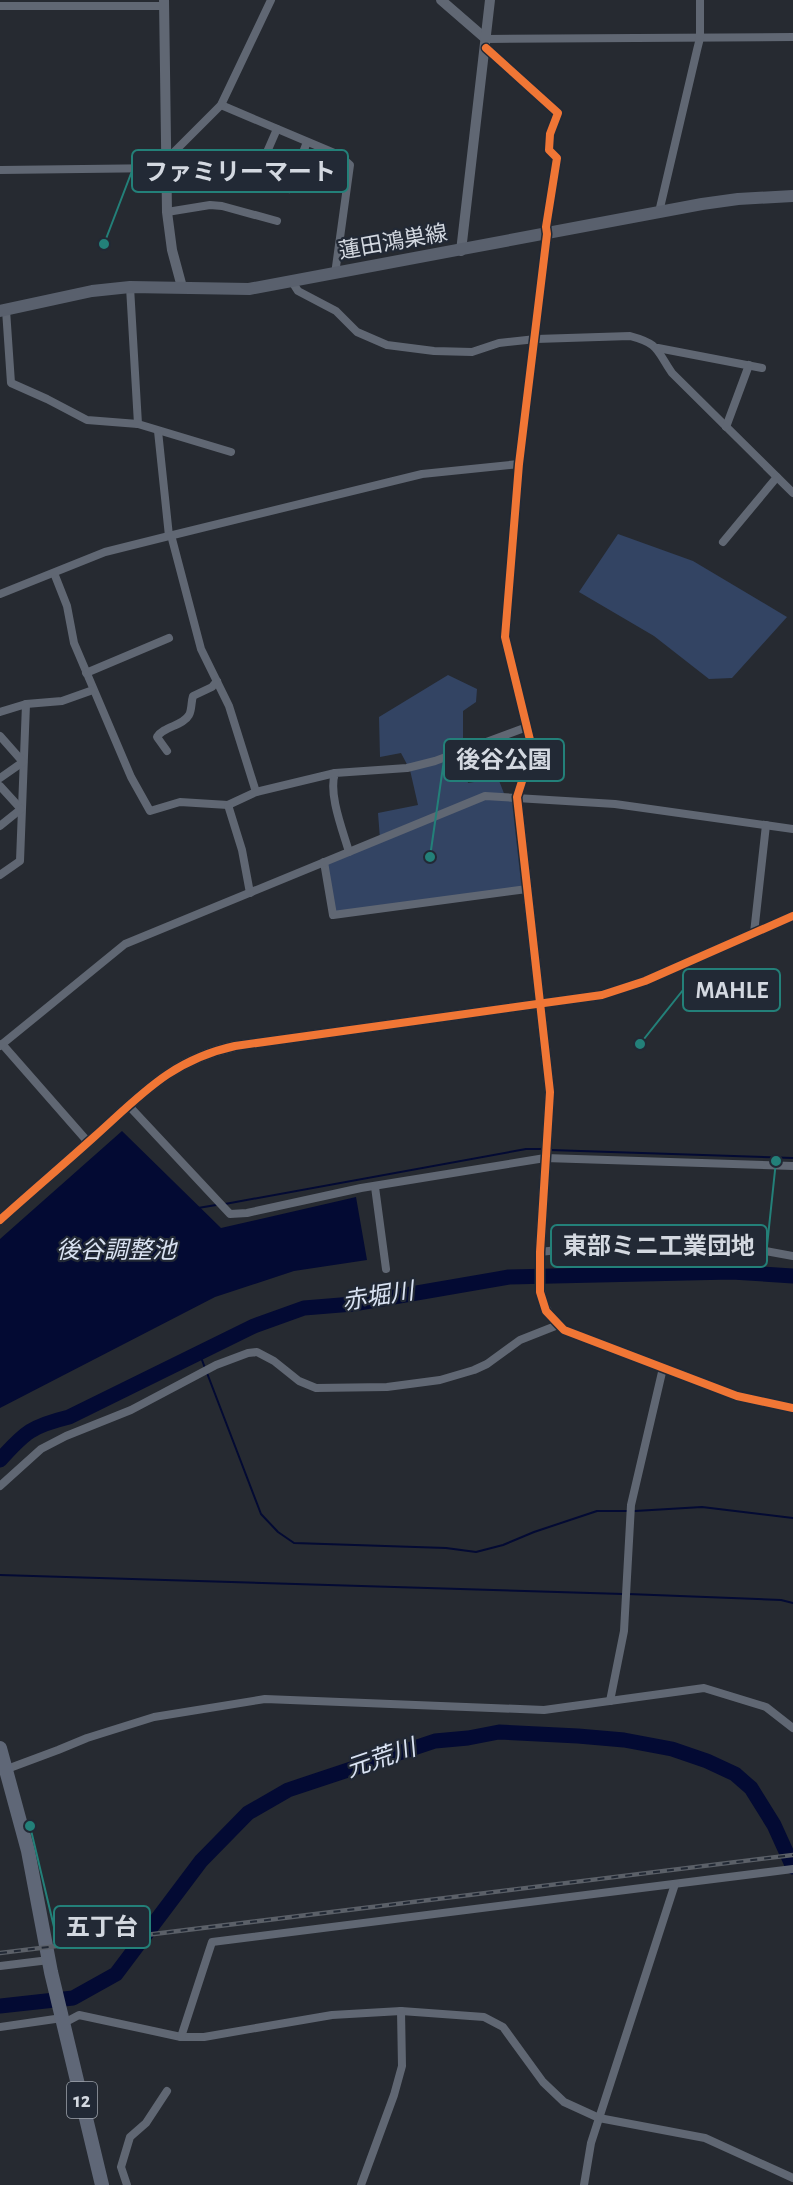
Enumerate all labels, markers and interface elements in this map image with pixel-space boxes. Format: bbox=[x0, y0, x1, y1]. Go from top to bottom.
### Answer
callout: ファミリーマート bbox=[132, 150, 348, 192]
text: ファミリーマート bbox=[144, 161, 336, 185]
street label: 蓮田鴻巣線 bbox=[337, 221, 449, 262]
callout: 後谷公園 bbox=[444, 739, 564, 781]
text: 後谷公園 bbox=[456, 747, 552, 773]
callout: MAHLE bbox=[683, 969, 780, 1011]
text: MAHLE bbox=[696, 979, 768, 1003]
callout: 東部ミニ工業団地 bbox=[551, 1225, 767, 1267]
text: 東部ミニ工業団地 bbox=[563, 1233, 755, 1259]
water label: 後谷調整池 bbox=[56, 1237, 178, 1263]
water label: 赤堀川 bbox=[340, 1277, 418, 1314]
water label: 元荒川 bbox=[342, 1733, 422, 1782]
callout: 五丁台 bbox=[54, 1906, 150, 1948]
text: 五丁台 bbox=[66, 1914, 138, 1940]
road number: 12 bbox=[67, 2082, 97, 2118]

